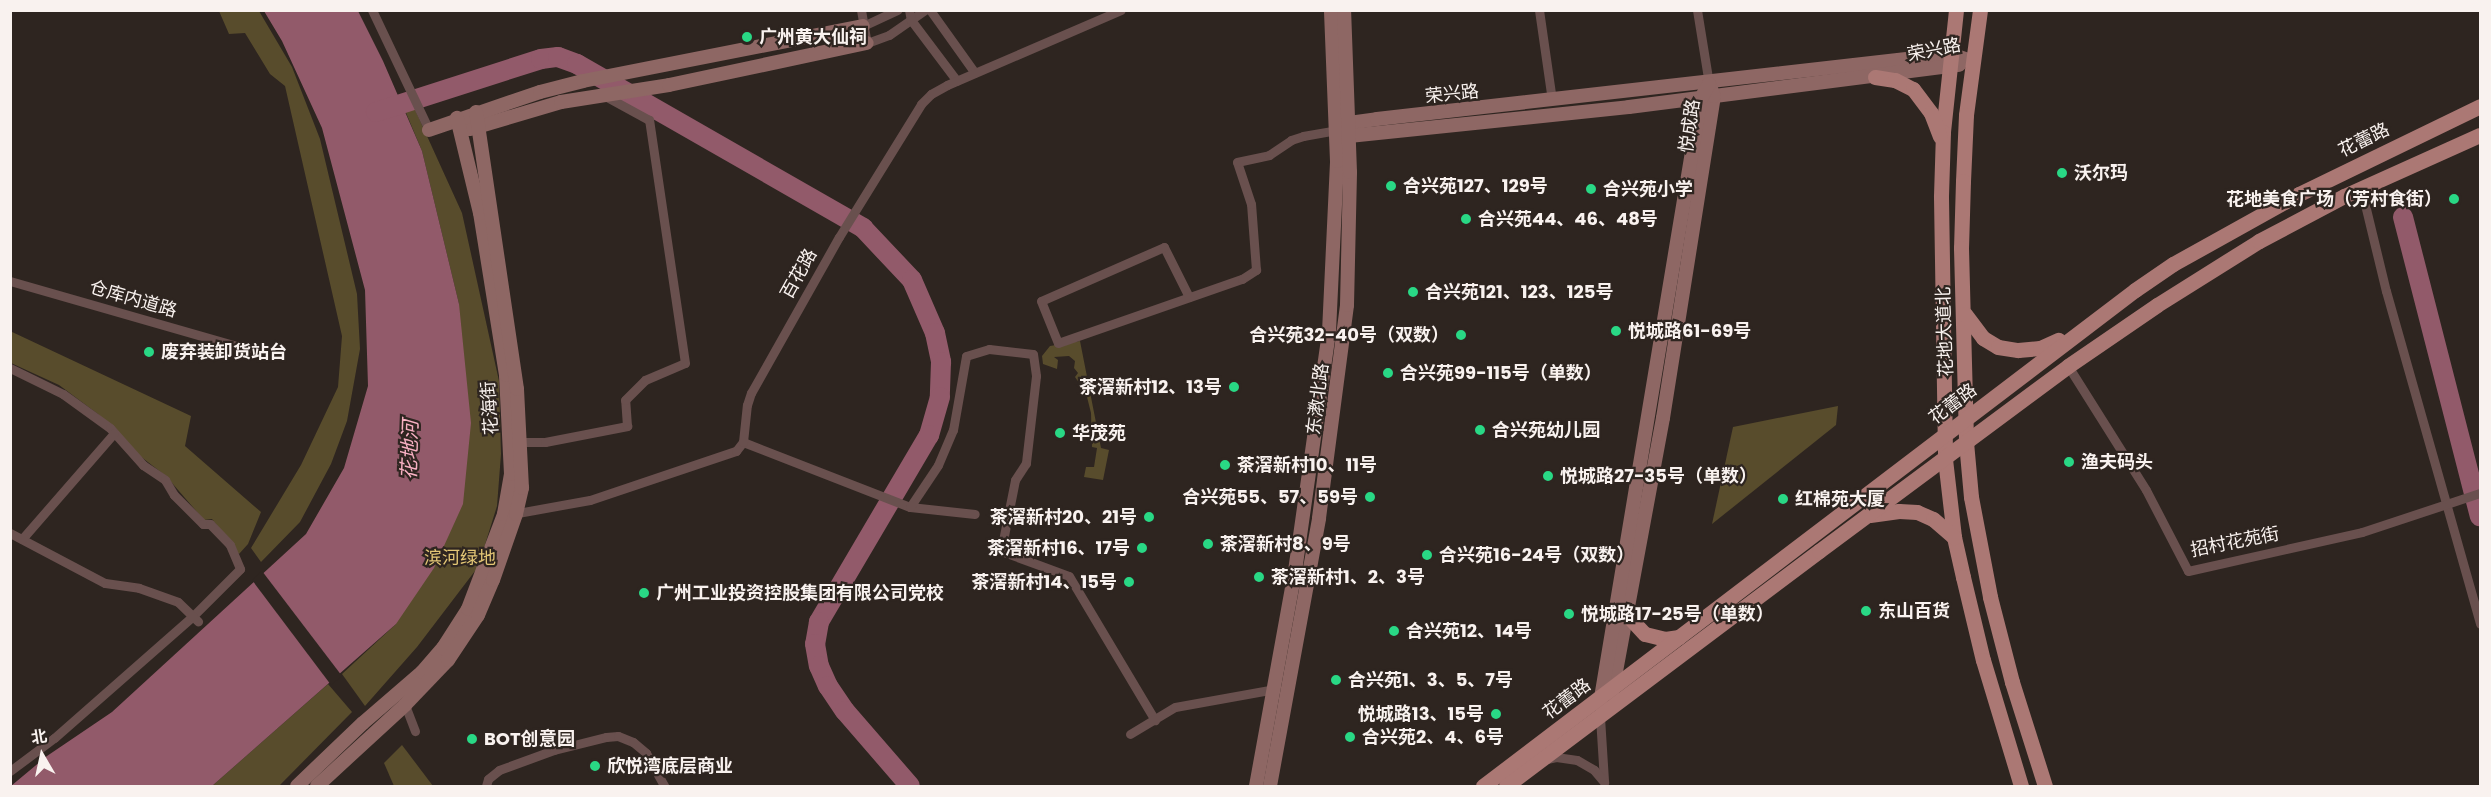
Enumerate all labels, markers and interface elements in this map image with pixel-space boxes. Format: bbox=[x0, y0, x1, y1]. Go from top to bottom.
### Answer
place label: 广州黄大仙祠 bbox=[759, 26, 867, 48]
marker: 广州黄大仙祠 bbox=[740, 30, 754, 44]
street label: 荣兴路 bbox=[1905, 34, 1963, 66]
street label: 荣兴路 bbox=[1424, 80, 1480, 108]
street label: 悦成路 bbox=[1676, 98, 1704, 154]
street label: 花蕾路 bbox=[2335, 118, 2393, 162]
place label: 沃尔玛 bbox=[2074, 162, 2128, 184]
marker: 沃尔玛 bbox=[2055, 166, 2069, 180]
place label: 合兴苑127、129号 bbox=[1403, 175, 1548, 197]
place label: 合兴苑小学 bbox=[1603, 178, 1693, 200]
marker: 合兴苑127、129号 bbox=[1384, 179, 1398, 193]
marker: 合兴苑小学 bbox=[1584, 182, 1598, 196]
place label: 花地美食广场（芳村食街） bbox=[2226, 188, 2442, 210]
marker: 花地美食广场（芳村食街） bbox=[2447, 192, 2461, 206]
place label: 合兴苑44、46、48号 bbox=[1478, 208, 1658, 230]
marker: 合兴苑44、46、48号 bbox=[1459, 212, 1473, 226]
street label: 百花路 bbox=[776, 245, 822, 303]
street label: 仓库内道路 bbox=[87, 276, 179, 322]
place label: 合兴苑121、123、125号 bbox=[1425, 281, 1613, 303]
marker: 合兴苑121、123、125号 bbox=[1406, 285, 1420, 299]
street label: 花地大道北 bbox=[1933, 287, 1957, 377]
place label: 悦城路61-69号 bbox=[1628, 320, 1751, 342]
place label: 合兴苑32-40号（双数） bbox=[1249, 324, 1449, 346]
marker: 悦城路61-69号 bbox=[1609, 324, 1623, 338]
marker: 合兴苑32-40号（双数） bbox=[1454, 328, 1468, 342]
place label: 废弃装卸货站台 bbox=[161, 341, 287, 363]
marker: 废弃装卸货站台 bbox=[142, 345, 156, 359]
street label: 东漖北路 bbox=[1303, 362, 1333, 436]
place label: 合兴苑99-115号（单数） bbox=[1400, 362, 1602, 384]
marker: 合兴苑99-115号（单数） bbox=[1381, 366, 1395, 380]
place label: 茶滘新村12、13号 bbox=[1079, 376, 1222, 398]
street label: 花蕾路 bbox=[1925, 379, 1981, 429]
street label: 花海街 bbox=[477, 380, 503, 436]
marker: 茶滘新村12、13号 bbox=[1227, 380, 1241, 394]
place label: 合兴苑幼儿园 bbox=[1492, 419, 1600, 441]
water label: 花地河 bbox=[397, 420, 423, 480]
place label: 华茂苑 bbox=[1072, 422, 1126, 444]
marker: 合兴苑幼儿园 bbox=[1473, 423, 1487, 437]
marker: 华茂苑 bbox=[1053, 426, 1067, 440]
place label: 渔夫码头 bbox=[2081, 451, 2153, 473]
place label: 茶滘新村10、11号 bbox=[1237, 454, 1377, 476]
marker: 渔夫码头 bbox=[2062, 455, 2076, 469]
marker: 茶滘新村10、11号 bbox=[1218, 458, 1232, 472]
place label: 悦城路27-35号（单数） bbox=[1560, 465, 1757, 487]
marker: 悦城路27-35号（单数） bbox=[1541, 469, 1555, 483]
place label: 合兴苑55、57、59号 bbox=[1183, 486, 1358, 508]
place label: 红棉苑大厦 bbox=[1795, 488, 1885, 510]
marker: 合兴苑55、57、59号 bbox=[1363, 490, 1377, 504]
marker: 红棉苑大厦 bbox=[1776, 492, 1790, 506]
place label: 茶滘新村20、21号 bbox=[990, 506, 1137, 528]
marker: 茶滘新村20、21号 bbox=[1142, 510, 1156, 524]
street label: 招村花苑街 bbox=[2189, 523, 2281, 561]
place label: 茶滘新村8、9号 bbox=[1220, 533, 1351, 555]
place label: 茶滘新村16、17号 bbox=[987, 537, 1130, 559]
marker: 茶滘新村8、9号 bbox=[1201, 537, 1215, 551]
marker: 茶滘新村16、17号 bbox=[1135, 541, 1149, 555]
place label: 合兴苑16-24号（双数） bbox=[1439, 544, 1634, 566]
park label: 滨河绿地 bbox=[424, 547, 496, 569]
marker: 合兴苑16-24号（双数） bbox=[1420, 548, 1434, 562]
place label: 茶滘新村1、2、3号 bbox=[1271, 566, 1425, 588]
marker: 茶滘新村1、2、3号 bbox=[1252, 570, 1266, 584]
place label: 茶滘新村14、15号 bbox=[972, 571, 1117, 593]
marker: 茶滘新村14、15号 bbox=[1122, 575, 1136, 589]
place label: 广州工业投资控股集团有限公司党校 bbox=[656, 582, 944, 604]
marker: 广州工业投资控股集团有限公司党校 bbox=[637, 586, 651, 600]
place label: 东山百货 bbox=[1878, 600, 1950, 622]
place label: 悦城路17-25号（单数） bbox=[1581, 603, 1774, 625]
marker: 东山百货 bbox=[1859, 604, 1873, 618]
marker: 悦城路17-25号（单数） bbox=[1562, 607, 1576, 621]
place label: 合兴苑12、14号 bbox=[1406, 620, 1532, 642]
marker: 合兴苑12、14号 bbox=[1387, 624, 1401, 638]
place label: 合兴苑1、3、5、7号 bbox=[1348, 669, 1513, 691]
marker: 合兴苑1、3、5、7号 bbox=[1329, 673, 1343, 687]
street label: 花蕾路 bbox=[1539, 674, 1595, 724]
place label: 悦城路13、15号 bbox=[1358, 703, 1484, 725]
marker: 悦城路13、15号 bbox=[1489, 707, 1503, 721]
text: 北 bbox=[29, 724, 49, 749]
north arrow bbox=[12, 725, 72, 785]
place label: 合兴苑2、4、6号 bbox=[1362, 726, 1504, 748]
place label: BOT创意园 bbox=[484, 728, 575, 750]
marker: 合兴苑2、4、6号 bbox=[1343, 730, 1357, 744]
marker: BOT创意园 bbox=[465, 732, 479, 746]
place label: 欣悦湾底层商业 bbox=[607, 755, 733, 777]
marker: 欣悦湾底层商业 bbox=[588, 759, 602, 773]

